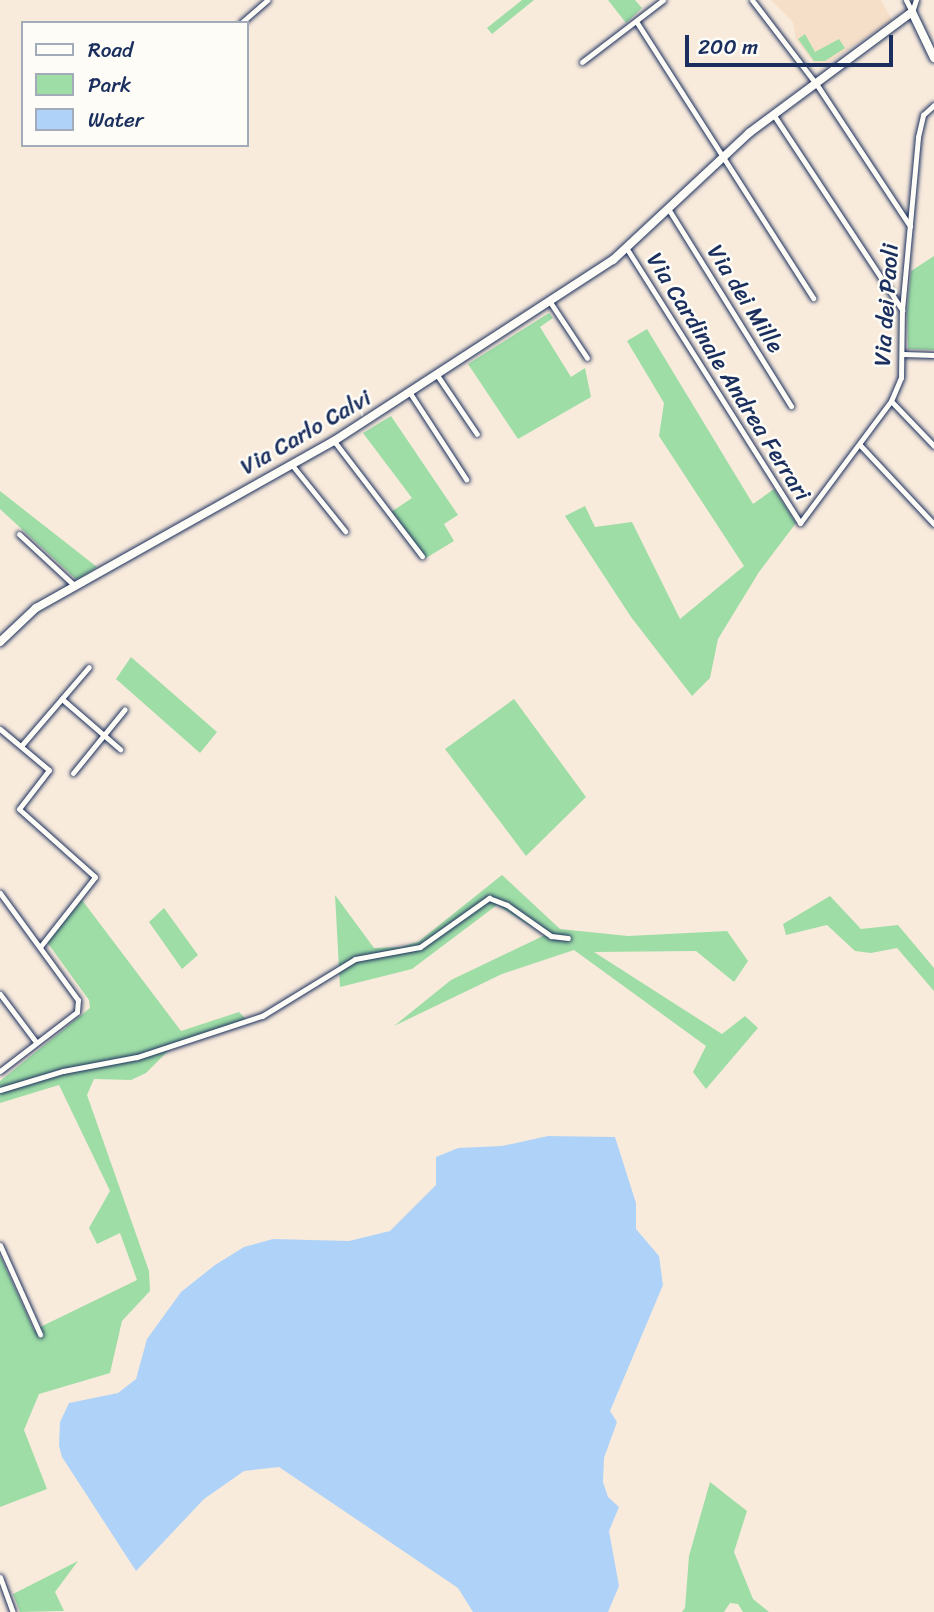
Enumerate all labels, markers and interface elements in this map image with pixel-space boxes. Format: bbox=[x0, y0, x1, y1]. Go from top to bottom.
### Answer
legend bbox=[21, 21, 248, 147]
scale bar bbox=[689, 21, 897, 65]
text: 200 m bbox=[698, 28, 758, 66]
text: Road bbox=[88, 31, 133, 69]
text: Park bbox=[88, 66, 131, 104]
text: Water bbox=[88, 101, 143, 139]
street label: Via dei Mille bbox=[700, 239, 790, 359]
street label: Via dei Paoli bbox=[869, 242, 905, 368]
street label: Via Cardinale Andrea Ferrari bbox=[640, 247, 816, 507]
street label: Via Carlo Calvi bbox=[236, 384, 376, 482]

